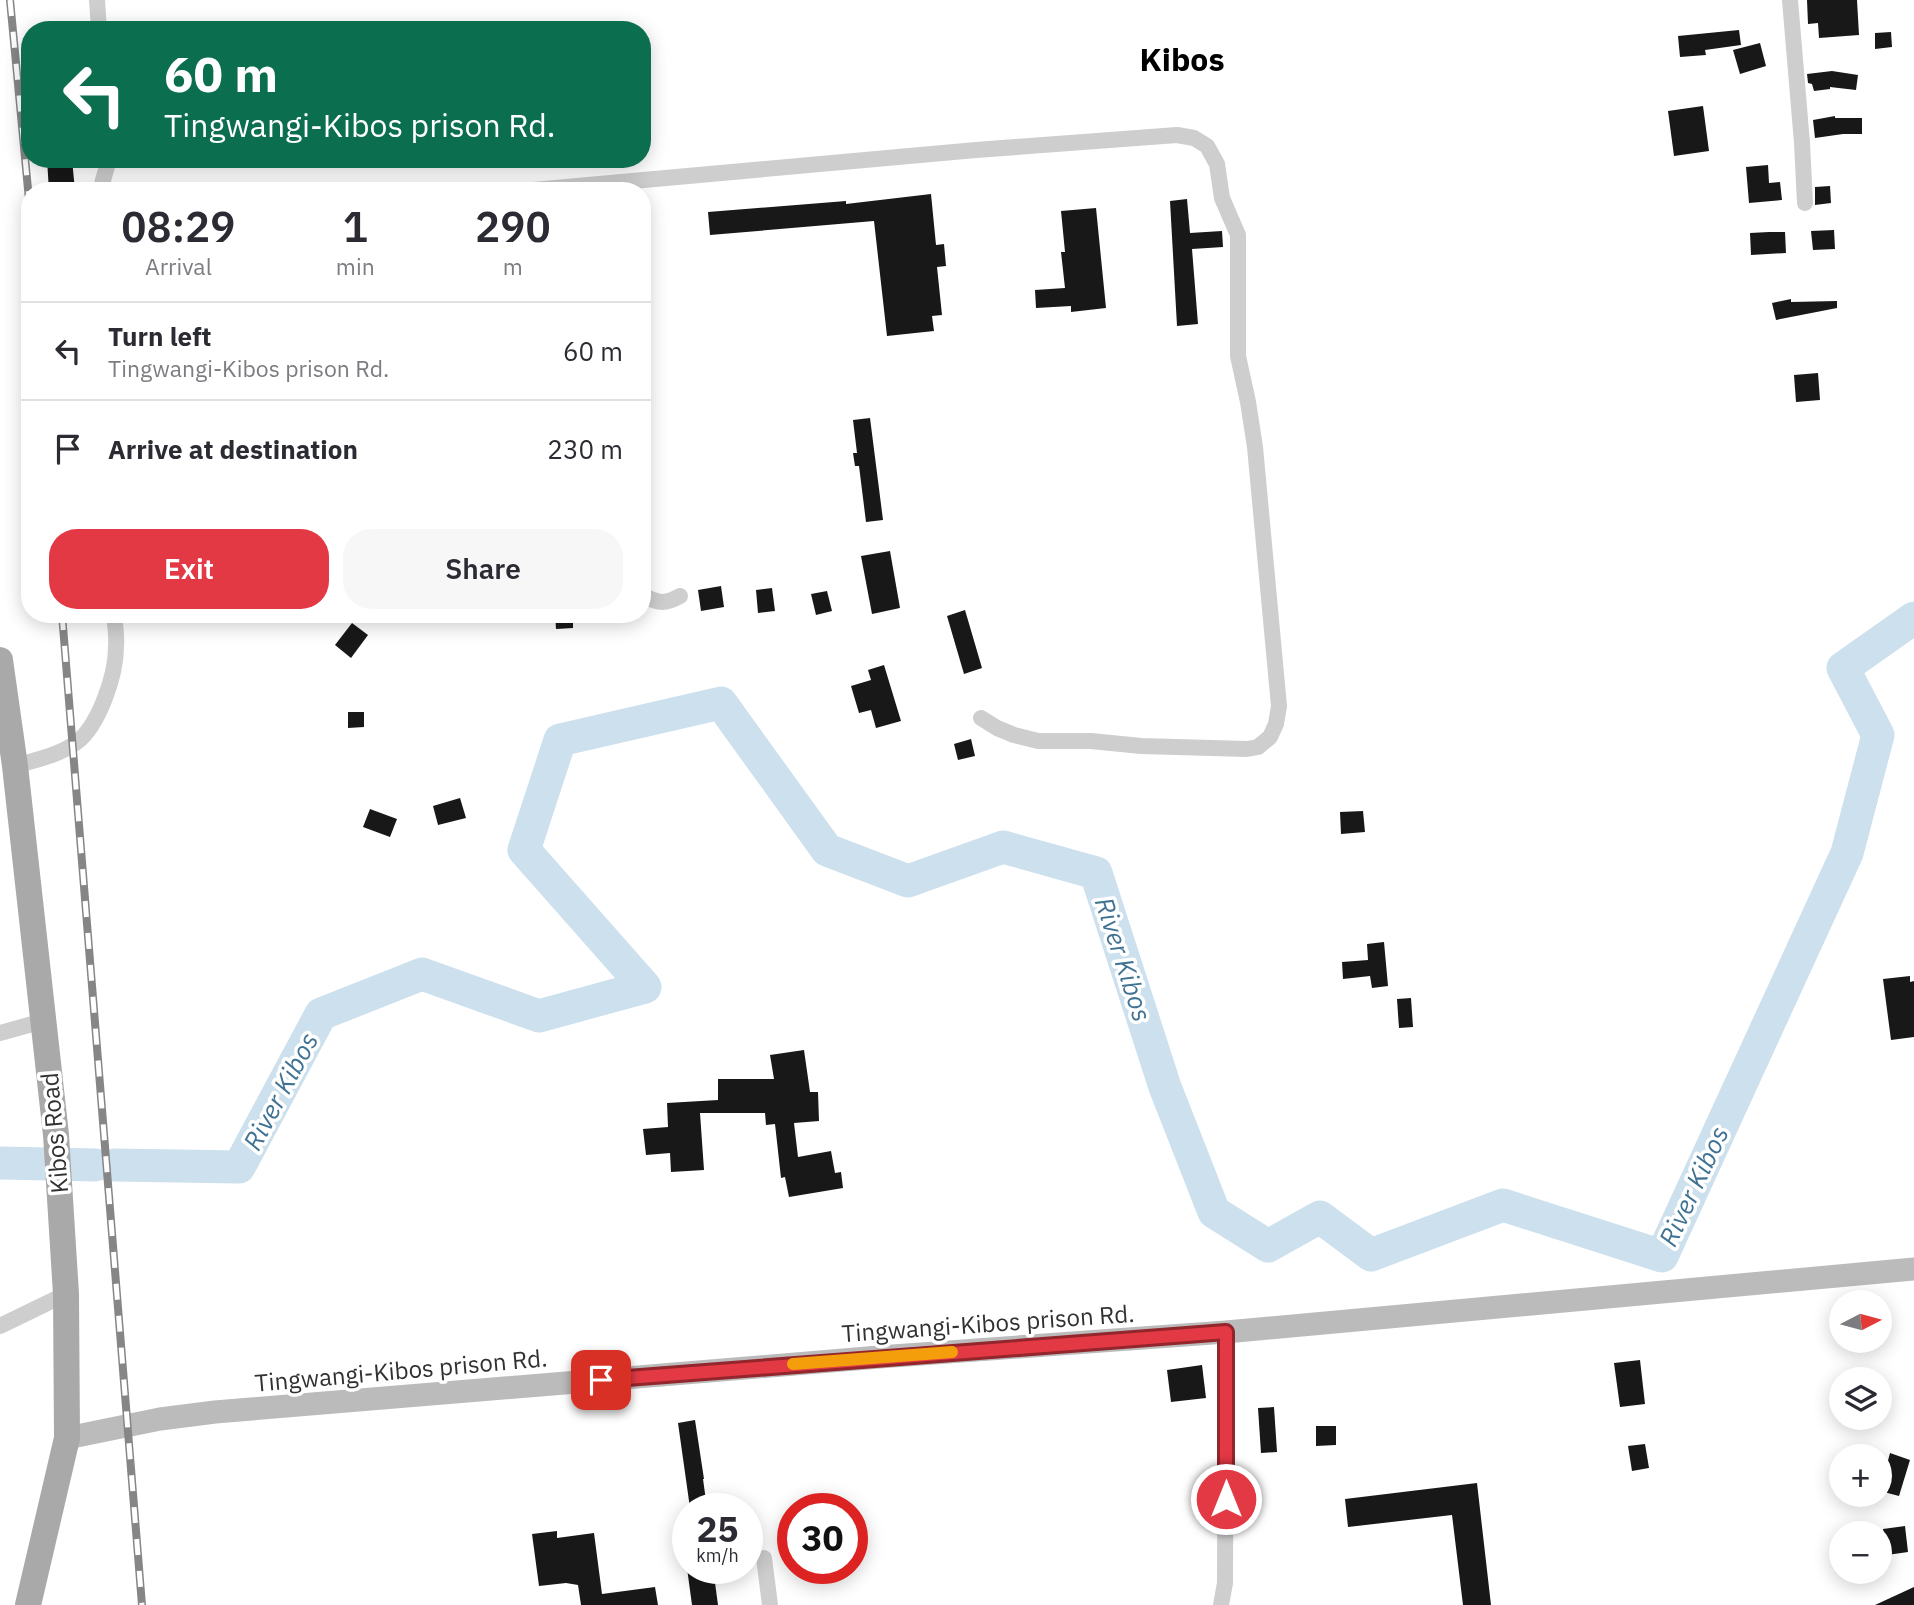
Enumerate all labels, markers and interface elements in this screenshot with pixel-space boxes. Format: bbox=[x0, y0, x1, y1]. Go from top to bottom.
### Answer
district label: Kibos bbox=[1139, 38, 1225, 80]
text: 60 m bbox=[164, 42, 278, 105]
icon: left bbox=[49, 49, 140, 140]
text: Tingwangi-Kibos prison Rd. bbox=[164, 104, 555, 146]
text: 08:29 bbox=[121, 199, 236, 254]
text: 1 bbox=[343, 199, 368, 254]
text: 290 bbox=[475, 199, 551, 254]
text: Arrival bbox=[145, 251, 212, 281]
text: min bbox=[336, 251, 375, 281]
text: m bbox=[503, 251, 523, 281]
text: Turn left bbox=[108, 319, 211, 353]
icon: left bbox=[49, 332, 87, 370]
text: 60 m bbox=[563, 334, 623, 368]
text: Tingwangi-Kibos prison Rd. bbox=[108, 353, 389, 383]
icon: arrive bbox=[49, 430, 87, 468]
text: Arrive at destination bbox=[108, 432, 358, 466]
text: 230 m bbox=[547, 432, 623, 466]
button: Exit bbox=[49, 529, 329, 609]
button: Share bbox=[343, 529, 623, 609]
water label: River Kibos bbox=[1088, 893, 1160, 1025]
water label: River Kibos bbox=[235, 1026, 325, 1156]
street label: Kibos Road bbox=[33, 1071, 75, 1195]
water label: River Kibos bbox=[1650, 1121, 1736, 1251]
north arrow bbox=[1829, 1290, 1892, 1353]
map controls bbox=[1829, 1290, 1892, 1584]
street label: Tingwangi-Kibos prison Rd. bbox=[840, 1297, 1136, 1349]
street label: Tingwangi-Kibos prison Rd. bbox=[253, 1341, 549, 1399]
pin bbox=[571, 1350, 631, 1410]
icon: arrive bbox=[582, 1361, 620, 1399]
button: layers bbox=[1829, 1367, 1892, 1430]
button: + bbox=[1829, 1444, 1892, 1507]
position arrow bbox=[1189, 1462, 1263, 1536]
speed limit sign: 30 bbox=[777, 1493, 868, 1584]
text: 25 bbox=[696, 1506, 739, 1552]
button: − bbox=[1829, 1521, 1892, 1584]
text: km/h bbox=[696, 1544, 739, 1567]

